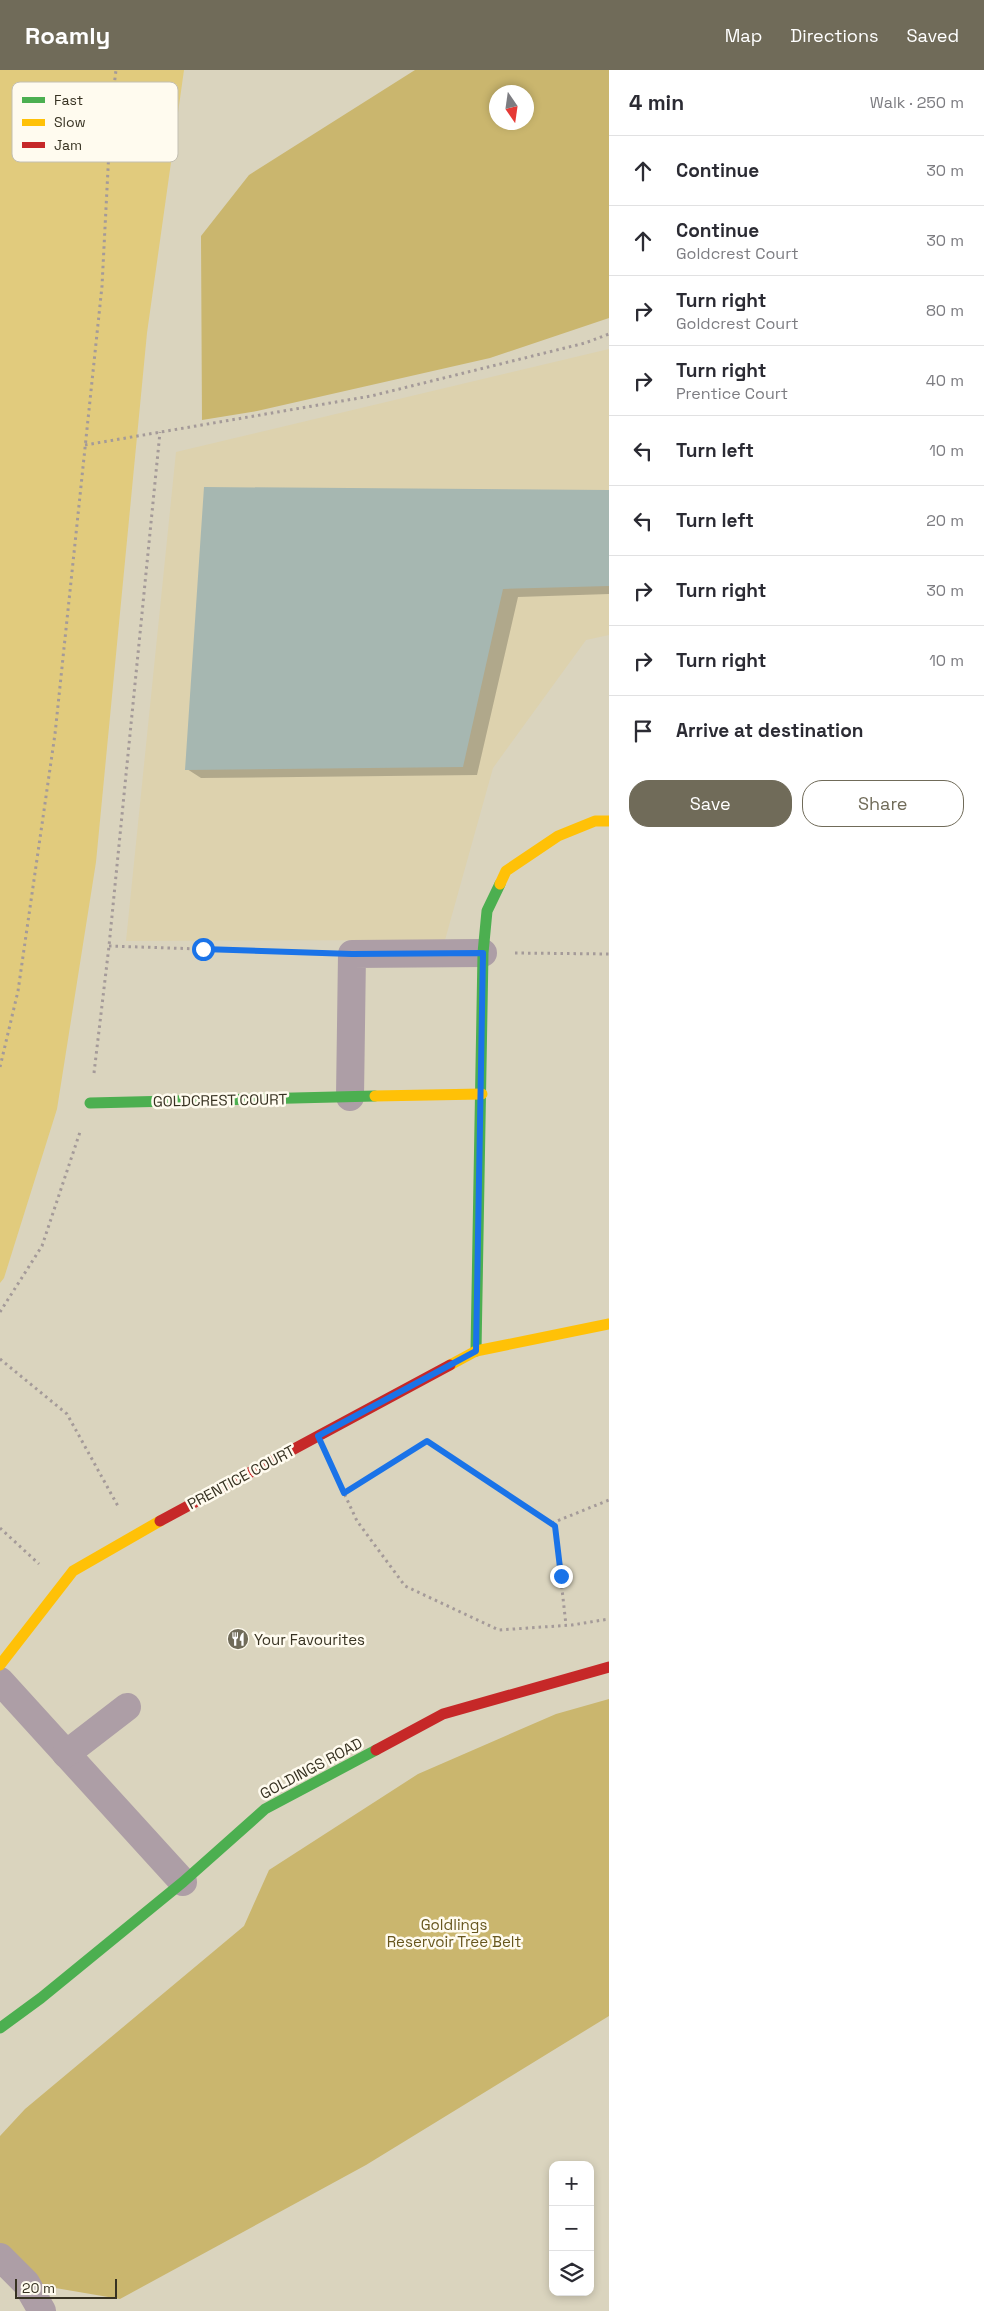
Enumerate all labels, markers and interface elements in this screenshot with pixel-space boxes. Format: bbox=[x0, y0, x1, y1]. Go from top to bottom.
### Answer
text: Roamly bbox=[25, 20, 110, 51]
text: Map bbox=[725, 24, 762, 47]
text: Directions bbox=[790, 24, 879, 47]
text: Saved bbox=[907, 24, 959, 47]
legend bbox=[12, 82, 178, 162]
north arrow bbox=[489, 85, 534, 130]
text: 4 min bbox=[629, 89, 684, 116]
text: Fast bbox=[54, 91, 83, 109]
text: Walk · 250 m bbox=[870, 92, 964, 113]
text: Slow bbox=[54, 113, 86, 131]
text: Jam bbox=[54, 136, 82, 154]
icon: ahead bbox=[629, 157, 657, 185]
text: Continue bbox=[676, 158, 759, 183]
text: 30 m bbox=[926, 160, 964, 181]
text: Continue bbox=[676, 218, 759, 243]
icon: ahead bbox=[629, 227, 657, 255]
text: 30 m bbox=[926, 230, 964, 251]
text: Goldcrest Court bbox=[676, 243, 799, 264]
text: Turn right bbox=[676, 288, 766, 313]
icon: right bbox=[629, 297, 657, 325]
text: 80 m bbox=[926, 300, 964, 321]
text: Goldcrest Court bbox=[676, 313, 799, 334]
text: Turn right bbox=[676, 358, 766, 383]
icon: right bbox=[629, 367, 657, 395]
text: 40 m bbox=[926, 370, 964, 391]
text: Prentice Court bbox=[676, 383, 788, 404]
icon: left bbox=[629, 437, 657, 465]
text: Turn left bbox=[676, 438, 754, 463]
text: 10 m bbox=[929, 440, 964, 461]
icon: left bbox=[629, 507, 657, 535]
text: Turn left bbox=[676, 508, 754, 533]
text: 20 m bbox=[926, 510, 964, 531]
icon: right bbox=[629, 577, 657, 605]
text: Turn right bbox=[676, 578, 766, 603]
text: 30 m bbox=[926, 580, 964, 601]
icon: right bbox=[629, 647, 657, 675]
text: Turn right bbox=[676, 648, 766, 673]
text: 10 m bbox=[929, 650, 964, 671]
icon: arrive bbox=[629, 717, 657, 745]
text: Arrive at destination bbox=[676, 718, 864, 743]
button: Save bbox=[629, 780, 792, 827]
button: Share bbox=[802, 780, 964, 827]
route start bbox=[192, 938, 215, 961]
street label: GOLDCREST COURT bbox=[153, 1089, 288, 1111]
street label: PRENTICE COURT bbox=[184, 1441, 298, 1513]
route end bbox=[550, 1565, 573, 1588]
restaurant icon: Your Favourites bbox=[226, 1627, 250, 1651]
place label: Your Favourites bbox=[254, 1630, 365, 1649]
street label: GOLDINGS ROAD bbox=[256, 1733, 366, 1803]
park label: Goldlings Reservoir Tree Belt bbox=[387, 1915, 521, 1951]
map controls bbox=[549, 2161, 594, 2296]
button: + bbox=[549, 2161, 594, 2206]
button: − bbox=[549, 2206, 594, 2251]
button: layers bbox=[549, 2251, 594, 2296]
scale bar bbox=[15, 2276, 118, 2299]
text: 20 m bbox=[22, 2279, 55, 2297]

